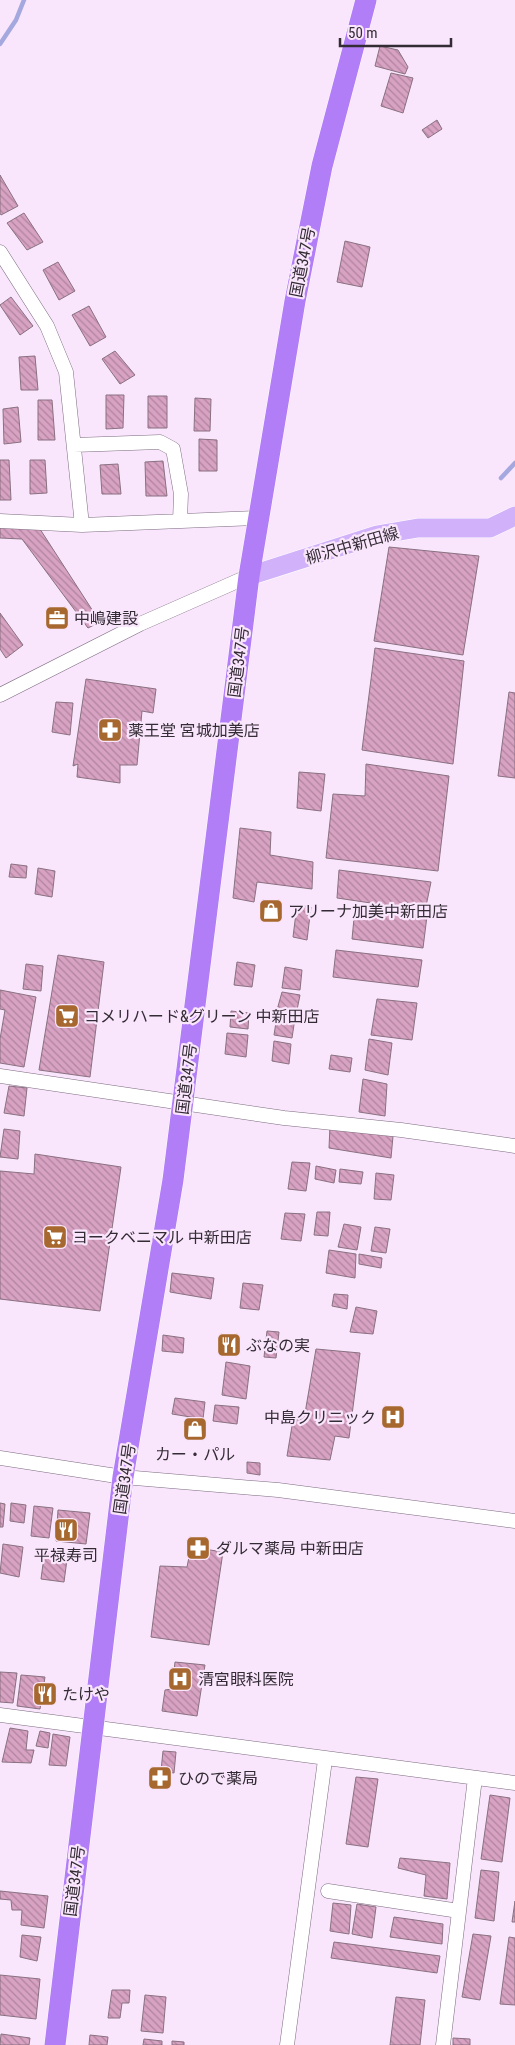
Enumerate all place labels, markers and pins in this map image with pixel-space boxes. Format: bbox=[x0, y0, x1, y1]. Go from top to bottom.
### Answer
office icon: 中嶋建設 bbox=[44, 605, 70, 631]
place label: 中嶋建設 bbox=[74, 609, 138, 628]
pharmacy icon: 薬王堂 宮城加美店 bbox=[97, 717, 123, 743]
place label: 薬王堂 宮城加美店 bbox=[128, 721, 260, 740]
shop icon: アリーナ加美中新田店 bbox=[258, 898, 284, 924]
place label: アリーナ加美中新田店 bbox=[288, 902, 448, 921]
supermarket icon: コメリハード&グリーン 中新田店 bbox=[54, 1003, 80, 1029]
place label: コメリハード&グリーン 中新田店 bbox=[84, 1007, 320, 1026]
supermarket icon: ヨークベニマル 中新田店 bbox=[42, 1224, 68, 1250]
place label: ヨークベニマル 中新田店 bbox=[72, 1228, 252, 1247]
restaurant icon: ぶなの実 bbox=[216, 1332, 242, 1358]
place label: ぶなの実 bbox=[246, 1336, 310, 1355]
hospital icon: 中島クリニック bbox=[380, 1404, 406, 1430]
place label: 中島クリニック bbox=[264, 1408, 376, 1427]
shop icon: カー・パル bbox=[182, 1416, 208, 1442]
place label: カー・パル bbox=[155, 1445, 235, 1464]
restaurant icon: 平禄寿司 bbox=[53, 1517, 79, 1543]
pharmacy icon: ダルマ薬局 中新田店 bbox=[185, 1535, 211, 1561]
place label: ダルマ薬局 中新田店 bbox=[216, 1539, 364, 1558]
place label: 平禄寿司 bbox=[34, 1546, 98, 1565]
hospital icon: 清宮眼科医院 bbox=[167, 1666, 193, 1692]
place label: 清宮眼科医院 bbox=[198, 1670, 294, 1689]
restaurant icon: たけや bbox=[32, 1681, 58, 1707]
place label: たけや bbox=[62, 1685, 110, 1704]
pharmacy icon: ひので薬局 bbox=[147, 1765, 173, 1791]
place label: ひので薬局 bbox=[178, 1769, 258, 1788]

